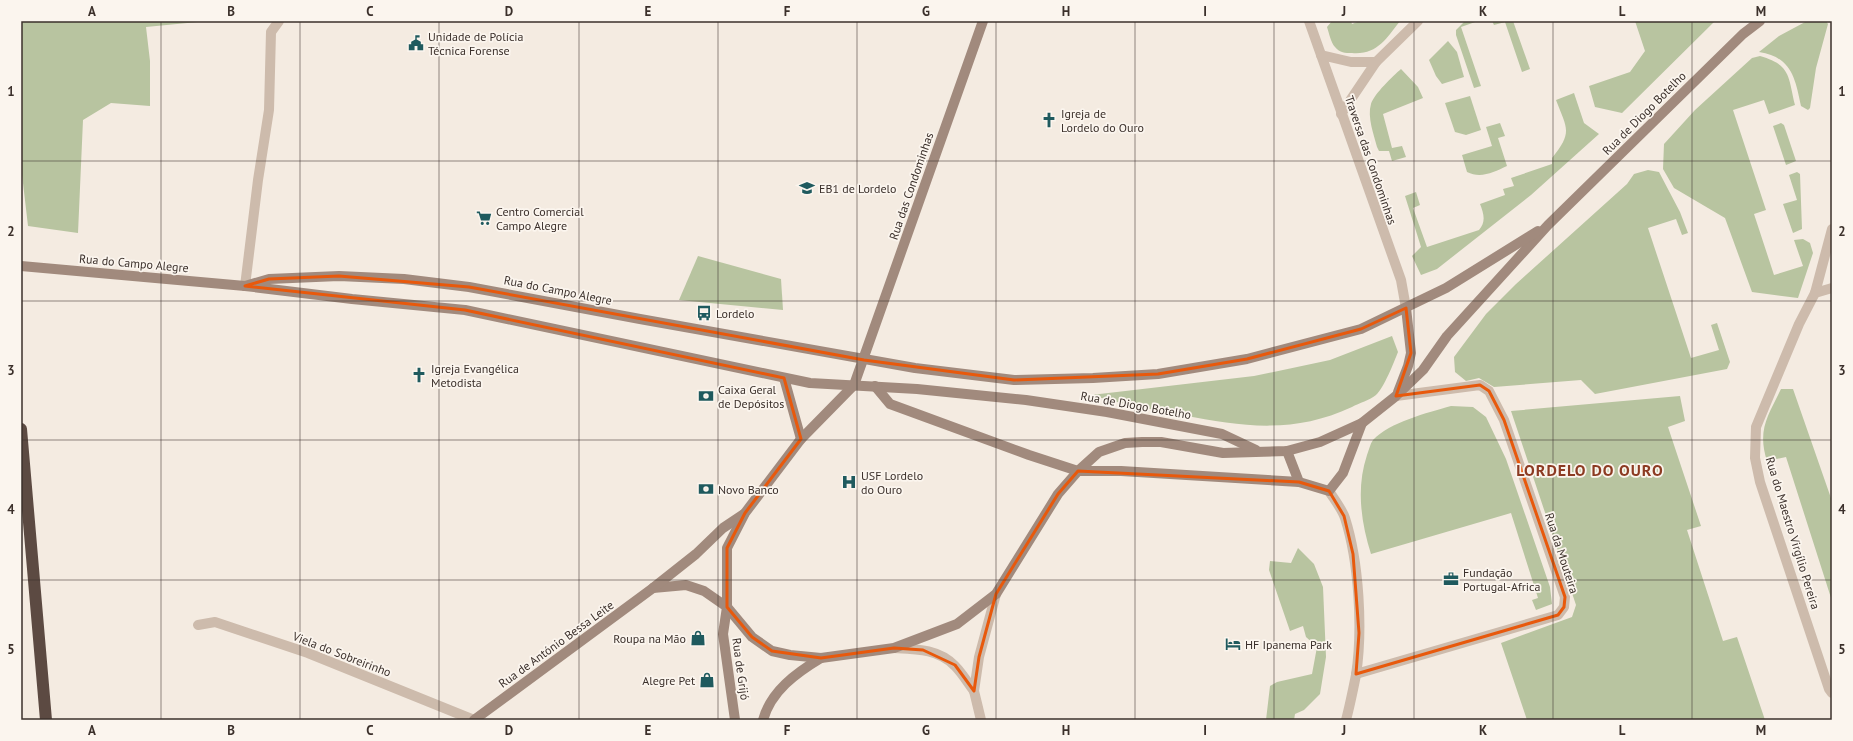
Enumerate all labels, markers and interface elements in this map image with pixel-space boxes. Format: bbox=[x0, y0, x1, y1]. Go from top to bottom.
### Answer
text: A bbox=[88, 3, 96, 20]
text: B bbox=[227, 3, 235, 20]
text: C bbox=[366, 3, 374, 20]
text: D bbox=[505, 3, 513, 20]
text: E bbox=[645, 3, 652, 20]
text: F bbox=[784, 3, 791, 20]
text: G bbox=[922, 3, 930, 20]
text: H bbox=[1062, 3, 1070, 20]
text: I bbox=[1203, 3, 1207, 20]
text: J bbox=[1341, 3, 1346, 20]
text: K bbox=[1479, 3, 1487, 20]
text: L bbox=[1619, 3, 1626, 20]
text: M bbox=[1756, 3, 1766, 20]
place label: Unidade de Polícia Técnica Forense bbox=[428, 29, 524, 58]
public building icon: Unidade de Polícia Técnica Forense bbox=[407, 34, 425, 52]
street label: Rua de Diogo Botelho bbox=[1599, 68, 1689, 158]
text: 1 bbox=[7, 83, 15, 100]
text: 1 bbox=[1838, 83, 1846, 100]
street label: Traversa das Condominhas bbox=[1342, 93, 1400, 227]
place label: Igreja de Lordelo do Ouro bbox=[1061, 106, 1144, 135]
church icon: Igreja de Lordelo do Ouro bbox=[1040, 111, 1058, 129]
street label: Rua das Condominhas bbox=[886, 130, 936, 242]
school or university icon: EB1 de Lordelo bbox=[798, 179, 816, 197]
place label: EB1 de Lordelo bbox=[819, 181, 896, 196]
place label: Centro Comercial Campo Alegre bbox=[496, 204, 584, 233]
supermarket icon: Centro Comercial Campo Alegre bbox=[475, 209, 493, 227]
text: 2 bbox=[7, 223, 15, 240]
text: 2 bbox=[1838, 223, 1846, 240]
street label: Rua do Campo Alegre bbox=[79, 251, 189, 275]
street label: Rua do Campo Alegre bbox=[503, 272, 613, 308]
bus stop icon: Lordelo bbox=[695, 304, 713, 322]
place label: Lordelo bbox=[716, 306, 755, 321]
place label: Igreja Evangélica Metodista bbox=[431, 361, 519, 390]
text: 3 bbox=[7, 362, 15, 379]
text: 3 bbox=[1838, 362, 1846, 379]
church icon: Igreja Evangélica Metodista bbox=[410, 366, 428, 384]
place label: Caixa Geral de Depósitos bbox=[718, 382, 784, 411]
bank icon: Caixa Geral de Depósitos bbox=[697, 387, 715, 405]
street label: Rua de Diogo Botelho bbox=[1080, 388, 1192, 422]
street label: Rua do Maestro Virgílio Pereira bbox=[1763, 455, 1823, 611]
district label: LORDELO DO OURO bbox=[1516, 460, 1664, 480]
place label: USF Lordelo do Ouro bbox=[861, 468, 923, 497]
hospital icon: USF Lordelo do Ouro bbox=[840, 473, 858, 491]
bank icon: Novo Banco bbox=[697, 480, 715, 498]
place label: Novo Banco bbox=[718, 482, 779, 497]
text: 4 bbox=[7, 501, 15, 518]
text: 4 bbox=[1838, 501, 1846, 518]
street label: Rua da Mouteira bbox=[1542, 511, 1582, 595]
place label: Fundação Portugal-Africa bbox=[1463, 565, 1540, 594]
office icon: Fundação Portugal-Africa bbox=[1442, 570, 1460, 588]
street label: Rua de António Bessa Leite bbox=[496, 597, 616, 691]
street label: Viela do Sobreirinho bbox=[290, 628, 393, 680]
shop icon: Roupa na Mão bbox=[689, 629, 707, 647]
place label: Roupa na Mão bbox=[613, 631, 686, 646]
hotel icon: HF Ipanema Park bbox=[1224, 635, 1242, 653]
street label: Rua de Grijó bbox=[729, 637, 753, 701]
place label: HF Ipanema Park bbox=[1245, 637, 1332, 652]
text: 5 bbox=[7, 641, 15, 658]
text: 5 bbox=[1838, 641, 1846, 658]
shop icon: Alegre Pet bbox=[698, 671, 716, 689]
place label: Alegre Pet bbox=[642, 673, 695, 688]
text: A bbox=[88, 722, 96, 739]
text: B bbox=[227, 722, 235, 739]
text: C bbox=[366, 722, 374, 739]
text: D bbox=[505, 722, 513, 739]
text: E bbox=[645, 722, 652, 739]
text: F bbox=[784, 722, 791, 739]
text: G bbox=[922, 722, 930, 739]
text: H bbox=[1062, 722, 1070, 739]
text: I bbox=[1203, 722, 1207, 739]
text: J bbox=[1341, 722, 1346, 739]
text: K bbox=[1479, 722, 1487, 739]
text: L bbox=[1619, 722, 1626, 739]
text: M bbox=[1756, 722, 1766, 739]

